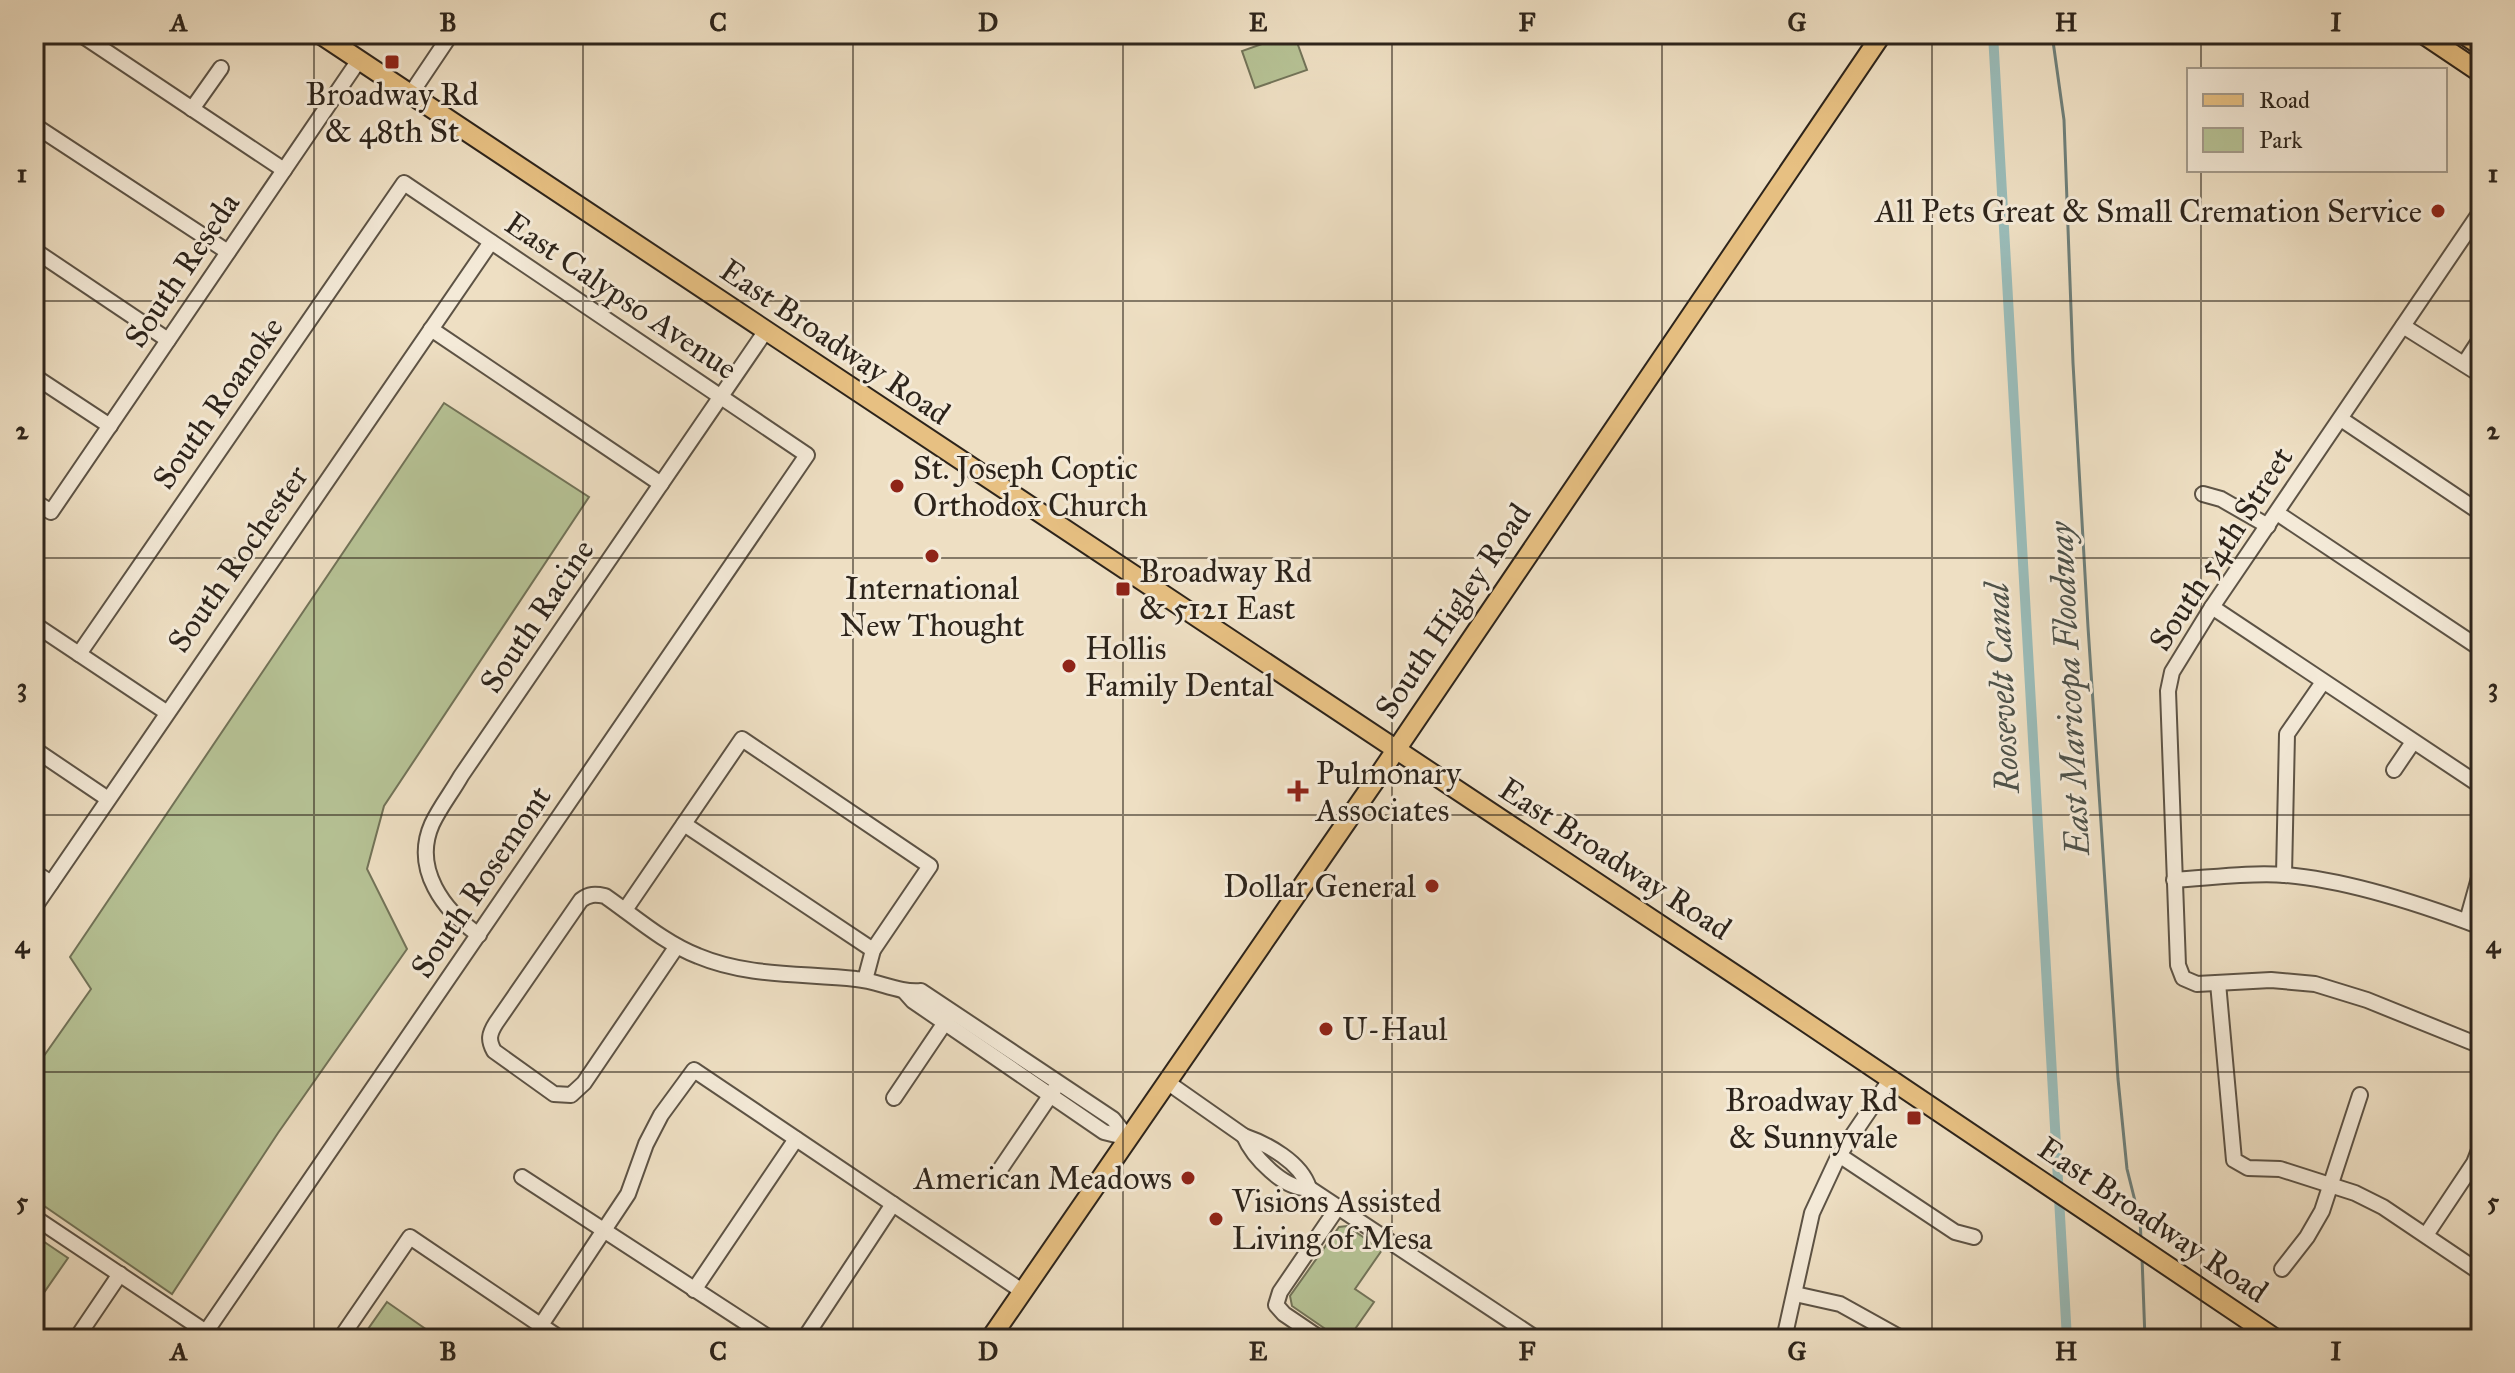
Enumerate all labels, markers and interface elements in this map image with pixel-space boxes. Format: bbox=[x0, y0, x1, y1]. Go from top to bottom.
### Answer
text: A bbox=[168, 6, 188, 38]
text: B bbox=[439, 6, 457, 38]
text: C bbox=[709, 6, 727, 38]
text: D bbox=[978, 6, 998, 38]
text: E bbox=[1249, 6, 1268, 38]
text: F bbox=[1519, 6, 1536, 38]
text: G bbox=[1787, 6, 1807, 38]
text: H bbox=[2055, 6, 2078, 38]
text: I bbox=[2330, 6, 2342, 38]
marker: Broadway Rd & 48th St bbox=[383, 53, 401, 71]
legend bbox=[2187, 68, 2447, 172]
place label: Broadway Rd & 48th St bbox=[306, 75, 478, 151]
text: Road bbox=[2259, 85, 2310, 115]
text: Park bbox=[2259, 125, 2303, 155]
text: 1 bbox=[17, 157, 27, 189]
text: 1 bbox=[2488, 157, 2498, 189]
street label: South Reseda bbox=[116, 185, 248, 355]
place label: All Pets Great & Small Cremation Service bbox=[1873, 192, 2422, 231]
marker: All Pets Great & Small Cremation Service bbox=[2429, 202, 2447, 220]
street label: East Calypso Avenue bbox=[497, 204, 745, 388]
street label: East Broadway Road bbox=[713, 251, 957, 433]
street label: South Roanoke bbox=[144, 309, 292, 497]
text: 2 bbox=[16, 414, 30, 446]
text: 2 bbox=[2487, 414, 2501, 446]
street label: South 54th Street bbox=[2141, 440, 2301, 658]
place label: St. Joseph Coptic Orthodox Church bbox=[913, 449, 1148, 525]
street label: South Rochester bbox=[159, 458, 317, 660]
marker: St. Joseph Coptic Orthodox Church bbox=[888, 477, 906, 495]
street label: South Higley Road bbox=[1367, 496, 1539, 726]
water label: East Maricopa Floodway bbox=[2040, 520, 2099, 858]
street label: South Racine bbox=[471, 532, 603, 700]
marker: International New Thought bbox=[923, 547, 941, 565]
place label: Broadway Rd & 5121 East bbox=[1139, 552, 1312, 628]
place label: International New Thought bbox=[840, 569, 1024, 645]
water label: Roosevelt Canal bbox=[1976, 579, 2028, 795]
marker: Broadway Rd & 5121 East bbox=[1114, 580, 1132, 598]
place label: Hollis Family Dental bbox=[1085, 629, 1274, 705]
marker: Hollis Family Dental bbox=[1060, 657, 1078, 675]
text: 3 bbox=[17, 671, 27, 703]
text: 3 bbox=[2488, 671, 2498, 703]
place label: Pulmonary Associates bbox=[1314, 754, 1462, 830]
street label: East Broadway Road bbox=[1492, 769, 1738, 949]
street label: South Rosemont bbox=[402, 779, 560, 985]
marker: Pulmonary Associates bbox=[1287, 780, 1309, 802]
place label: Dollar General bbox=[1223, 867, 1416, 906]
marker: Dollar General bbox=[1423, 877, 1441, 895]
text: 4 bbox=[15, 928, 31, 960]
text: 4 bbox=[2486, 928, 2502, 960]
place label: U-Haul bbox=[1342, 1010, 1448, 1049]
marker: U-Haul bbox=[1317, 1020, 1335, 1038]
place label: Broadway Rd & Sunnyvale bbox=[1725, 1081, 1898, 1157]
marker: Broadway Rd & Sunnyvale bbox=[1905, 1109, 1923, 1127]
street label: East Broadway Road bbox=[2031, 1129, 2275, 1311]
place label: American Meadows bbox=[912, 1159, 1172, 1198]
marker: American Meadows bbox=[1179, 1169, 1197, 1187]
place label: Visions Assisted Living of Mesa bbox=[1231, 1182, 1442, 1258]
text: 5 bbox=[16, 1185, 29, 1217]
text: 5 bbox=[2487, 1185, 2500, 1217]
marker: Visions Assisted Living of Mesa bbox=[1207, 1210, 1225, 1228]
text: A bbox=[168, 1335, 188, 1367]
text: B bbox=[439, 1335, 457, 1367]
text: C bbox=[709, 1335, 727, 1367]
text: D bbox=[978, 1335, 998, 1367]
text: E bbox=[1249, 1335, 1268, 1367]
text: F bbox=[1519, 1335, 1536, 1367]
text: G bbox=[1787, 1335, 1807, 1367]
text: H bbox=[2055, 1335, 2078, 1367]
text: I bbox=[2330, 1335, 2342, 1367]

